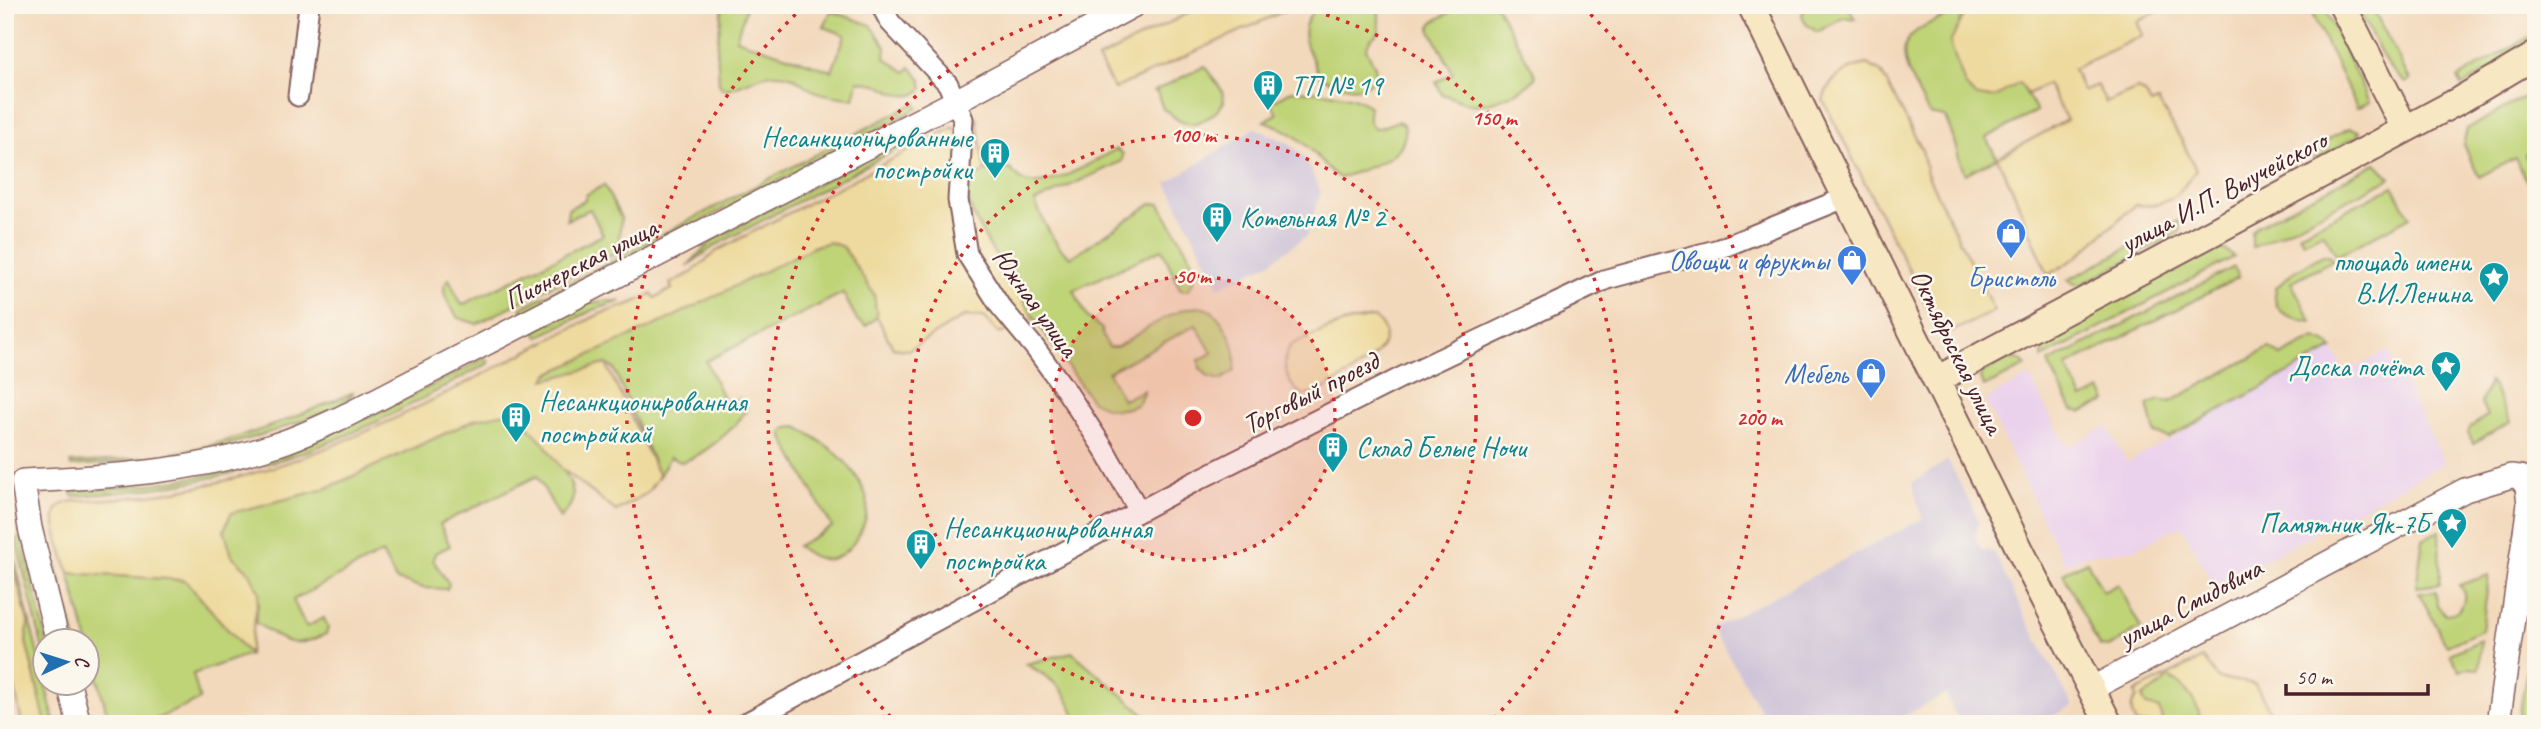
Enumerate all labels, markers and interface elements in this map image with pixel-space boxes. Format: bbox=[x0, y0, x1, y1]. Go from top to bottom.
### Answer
building icon: ТП № 19 bbox=[1251, 68, 1285, 112]
place label: ТП № 19 bbox=[1291, 68, 1385, 103]
text: 150 m bbox=[1471, 105, 1519, 131]
place label: Несанкционированные постройки bbox=[762, 120, 974, 187]
street label: улица И.П. Выучейского bbox=[2112, 121, 2335, 262]
text: 100 m bbox=[1170, 122, 1218, 148]
building icon: Несанкционированные постройки bbox=[978, 136, 1012, 180]
building icon: Котельная № 2 bbox=[1200, 200, 1234, 244]
place label: Котельная № 2 bbox=[1240, 200, 1388, 235]
street label: Пионерская улица bbox=[498, 209, 664, 317]
shop icon: Бристоль bbox=[1994, 216, 2028, 260]
street label: Южная улица bbox=[984, 241, 1088, 365]
place label: Овощи и фрукты bbox=[1669, 243, 1831, 278]
shop icon: Овощи и фрукты bbox=[1835, 243, 1869, 287]
place label: площадь имени В.И.Ленина bbox=[2333, 244, 2474, 311]
place label: Бристоль bbox=[1967, 260, 2057, 295]
place icon: площадь имени В.И.Ленина bbox=[2477, 260, 2511, 304]
text: 50 m bbox=[1175, 263, 1213, 289]
street label: Октябрьская улица bbox=[1903, 263, 2014, 442]
street label: Торговый проезд bbox=[1236, 342, 1387, 442]
place label: Доска почёта bbox=[2289, 349, 2425, 384]
place icon: Доска почёта bbox=[2429, 349, 2463, 393]
place label: Мебель bbox=[1784, 356, 1850, 391]
shop icon: Мебель bbox=[1854, 356, 1888, 400]
place label: Несанкционированная постройкай bbox=[539, 384, 749, 451]
building icon: Несанкционированная постройкай bbox=[499, 400, 533, 444]
text: 200 m bbox=[1736, 405, 1784, 431]
centre of rings bbox=[1181, 406, 1205, 430]
building icon: Склад Белые Ночи bbox=[1316, 430, 1350, 474]
place label: Склад Белые Ночи bbox=[1356, 430, 1529, 465]
place label: Памятник Як-7Б bbox=[2259, 506, 2434, 541]
place icon: Памятник Як-7Б bbox=[2435, 506, 2469, 550]
place label: Несанкционированная постройка bbox=[944, 511, 1154, 578]
building icon: Несанкционированная постройка bbox=[904, 527, 938, 571]
street label: улица Смидовича bbox=[2111, 549, 2270, 656]
north arrow bbox=[32, 628, 102, 698]
scale bar bbox=[2286, 652, 2427, 696]
text: С bbox=[70, 655, 94, 669]
text: 50 m bbox=[2296, 664, 2334, 690]

